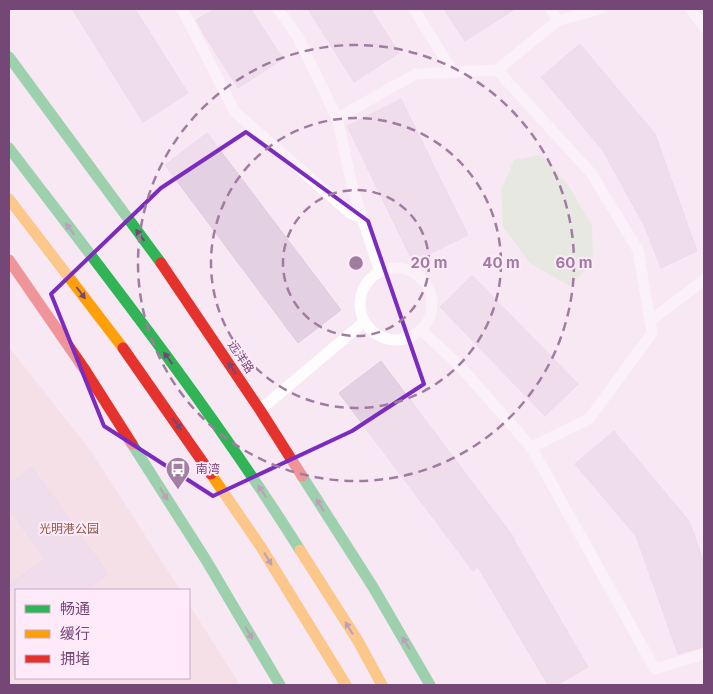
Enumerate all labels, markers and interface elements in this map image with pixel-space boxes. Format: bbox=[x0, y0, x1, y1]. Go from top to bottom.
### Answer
one-way arrow bbox=[65, 223, 76, 236]
one-way arrow bbox=[135, 228, 145, 242]
text: 20 m bbox=[411, 253, 447, 272]
text: 40 m bbox=[482, 253, 520, 272]
text: 60 m bbox=[555, 253, 593, 272]
centre of rings bbox=[347, 254, 365, 272]
one-way arrow bbox=[75, 286, 86, 299]
street label: 远洋路 bbox=[225, 338, 258, 376]
one-way arrow bbox=[71, 351, 81, 365]
one-way arrow bbox=[163, 351, 173, 365]
one-way arrow bbox=[228, 361, 237, 375]
one-way arrow bbox=[172, 417, 182, 431]
bus stop icon: 南湾 bbox=[165, 456, 191, 490]
place label: 南湾 bbox=[196, 461, 220, 476]
one-way arrow bbox=[257, 484, 266, 498]
one-way arrow bbox=[160, 488, 169, 501]
one-way arrow bbox=[316, 498, 325, 511]
park label: 光明港公园 bbox=[39, 521, 99, 536]
one-way arrow bbox=[264, 552, 273, 565]
legend bbox=[15, 589, 190, 679]
text: 畅通 bbox=[60, 599, 90, 618]
one-way arrow bbox=[345, 621, 354, 635]
text: 缓行 bbox=[60, 624, 90, 643]
one-way arrow bbox=[245, 626, 254, 639]
one-way arrow bbox=[401, 637, 410, 650]
text: 拥堵 bbox=[60, 649, 90, 668]

